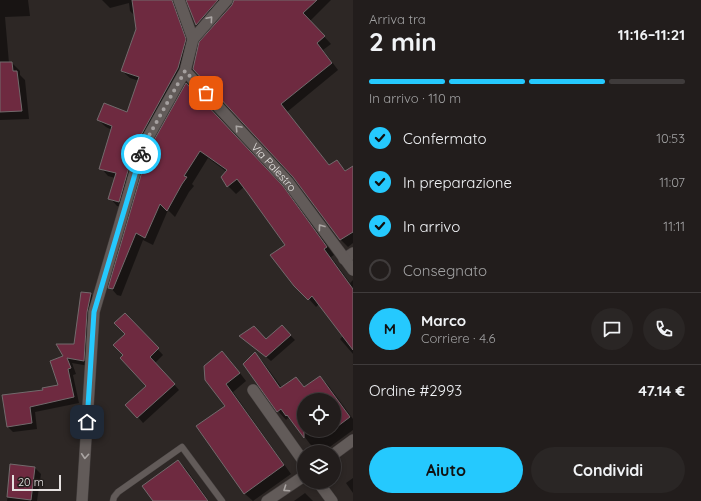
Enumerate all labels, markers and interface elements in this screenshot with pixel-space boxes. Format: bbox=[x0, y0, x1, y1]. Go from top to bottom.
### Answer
text: Arriva tra bbox=[369, 11, 426, 27]
one-way arrow bbox=[205, 17, 212, 24]
text: 2 min bbox=[369, 25, 437, 58]
text: 11:16–11:21 bbox=[618, 25, 685, 44]
pin bbox=[189, 76, 223, 110]
icon: bag bbox=[195, 82, 217, 104]
text: In arrivo · 110 m bbox=[369, 90, 461, 106]
one-way arrow bbox=[235, 125, 243, 133]
icon: check bbox=[369, 127, 391, 149]
text: Confermato bbox=[403, 129, 486, 148]
text: 10:53 bbox=[656, 130, 685, 146]
courier bbox=[121, 134, 161, 174]
street label: Via Palestro bbox=[248, 140, 300, 194]
icon: bike bbox=[130, 143, 152, 165]
icon: check bbox=[369, 171, 391, 193]
text: In preparazione bbox=[403, 173, 512, 192]
text: 11:07 bbox=[659, 174, 685, 190]
icon: check bbox=[369, 215, 391, 237]
text: In arrivo bbox=[403, 217, 460, 236]
text: 11:11 bbox=[663, 218, 685, 234]
one-way arrow bbox=[319, 225, 326, 232]
text: Consegnato bbox=[403, 261, 487, 280]
button: chat bbox=[591, 308, 633, 350]
button: phone bbox=[643, 308, 685, 350]
text: Marco bbox=[421, 311, 466, 330]
text: M bbox=[384, 319, 396, 338]
text: Corriere · 4.6 bbox=[421, 330, 495, 346]
text: Ordine #2993 bbox=[369, 381, 462, 400]
text: 47.14 € bbox=[638, 381, 685, 400]
map controls bbox=[297, 393, 341, 489]
button: locate bbox=[297, 393, 341, 437]
pin bbox=[70, 405, 104, 439]
icon: home bbox=[76, 411, 98, 433]
button: layers bbox=[297, 445, 341, 489]
button: Aiuto bbox=[369, 447, 523, 493]
button: Condividi bbox=[531, 447, 685, 493]
one-way arrow bbox=[81, 453, 90, 459]
scale bar bbox=[12, 473, 61, 492]
text: 20 m bbox=[18, 475, 44, 489]
one-way arrow bbox=[283, 484, 290, 491]

